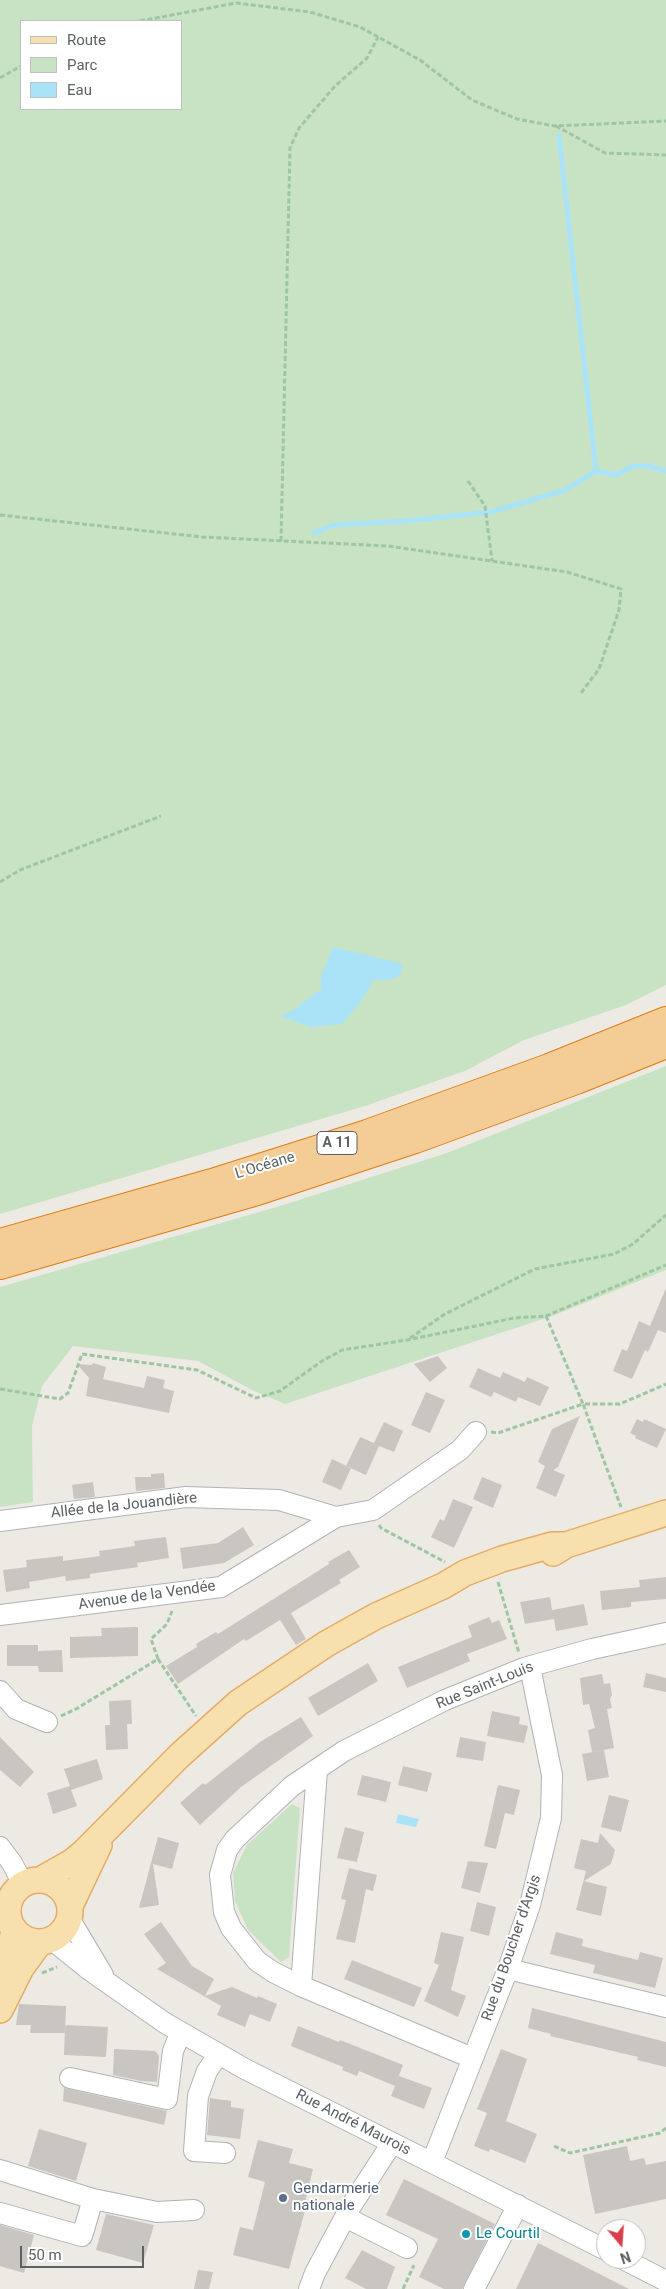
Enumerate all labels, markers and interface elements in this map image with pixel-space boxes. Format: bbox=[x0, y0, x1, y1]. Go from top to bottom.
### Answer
legend bbox=[20, 20, 182, 110]
text: Route bbox=[67, 31, 106, 49]
text: Parc bbox=[67, 56, 97, 74]
text: Eau bbox=[67, 81, 92, 99]
road number: A 11 bbox=[317, 1132, 357, 1154]
street label: L’Océane bbox=[233, 1148, 297, 1184]
street label: Allée de la Jouandière bbox=[50, 1489, 198, 1523]
street label: Avenue de la Vendée bbox=[77, 1577, 217, 1615]
street label: Rue Saint-Louis bbox=[434, 1658, 536, 1714]
street label: Rue du Boucher d'Argis bbox=[479, 1873, 545, 2023]
street label: Rue André Maurois bbox=[292, 2086, 414, 2160]
place label: Gendarmerie nationale bbox=[293, 2180, 379, 2215]
marker: Gendarmerie nationale bbox=[277, 2192, 289, 2204]
north arrow bbox=[596, 2219, 646, 2269]
place label: Le Courtil bbox=[476, 2225, 540, 2243]
marker: Le Courtil bbox=[460, 2228, 472, 2240]
scale bar bbox=[22, 2236, 146, 2268]
text: 50 m bbox=[28, 2246, 62, 2264]
text: N bbox=[618, 2248, 633, 2266]

